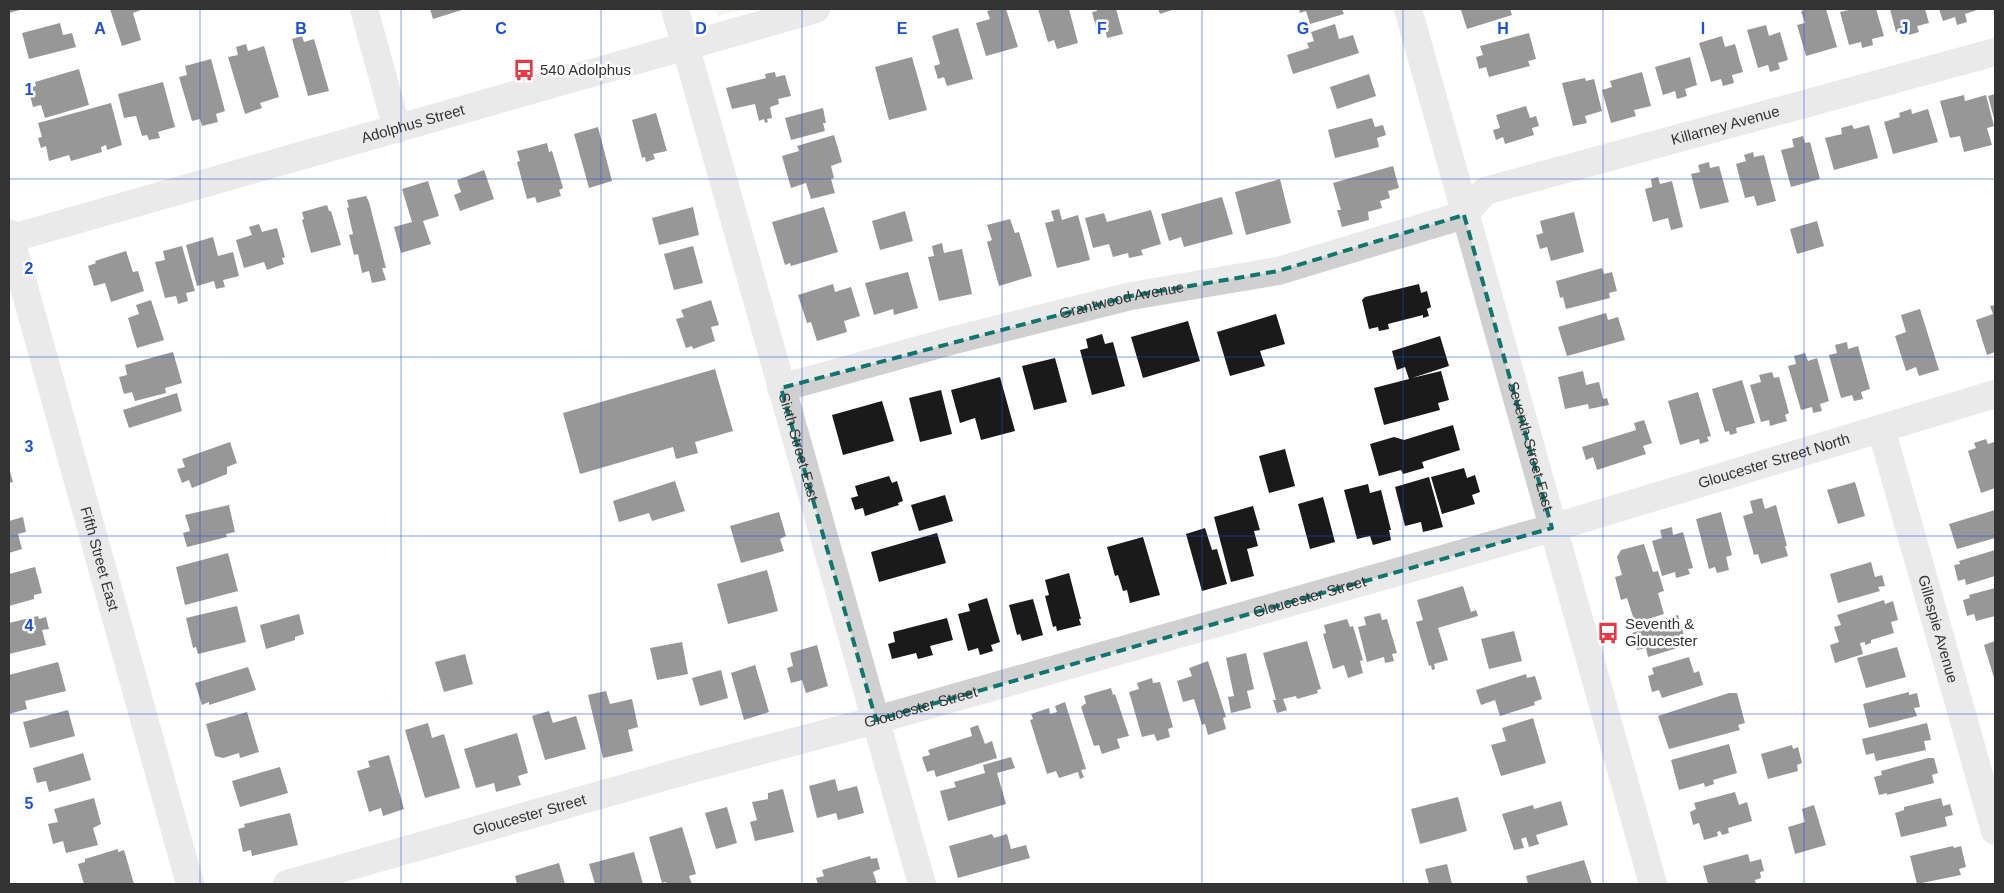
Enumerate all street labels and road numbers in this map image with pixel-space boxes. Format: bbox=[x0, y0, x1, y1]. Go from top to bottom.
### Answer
street label: Adolphus Street bbox=[359, 100, 467, 146]
street label: Killarney Avenue bbox=[1669, 102, 1781, 148]
street label: Grantwood Avenue bbox=[1057, 278, 1185, 322]
street label: Seventh Street East bbox=[1505, 379, 1557, 513]
street label: Sixth Street East bbox=[776, 391, 823, 504]
street label: Gloucester Street North bbox=[1696, 429, 1852, 491]
street label: Fifth Street East bbox=[77, 504, 123, 613]
street label: Gloucester Street bbox=[1251, 572, 1369, 621]
street label: Gillespie Avenue bbox=[1915, 573, 1962, 685]
street label: Gloucester Street bbox=[862, 682, 980, 731]
street label: Gloucester Street bbox=[471, 790, 589, 839]

